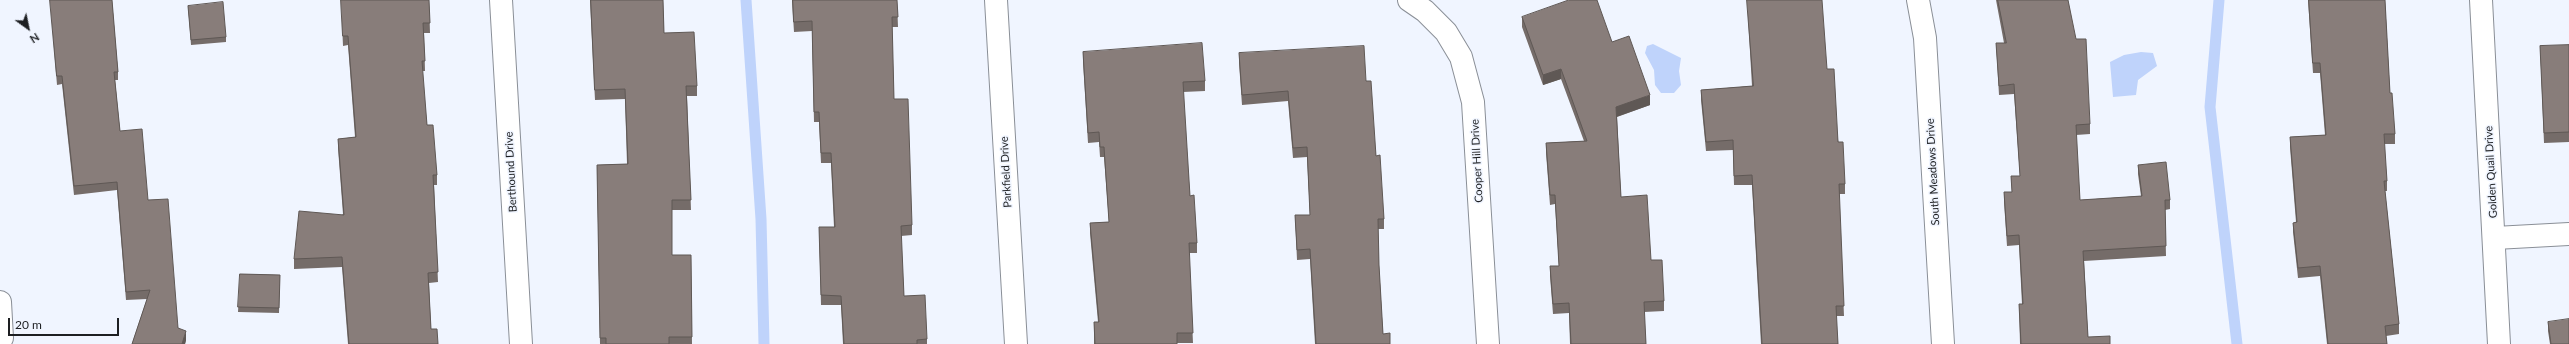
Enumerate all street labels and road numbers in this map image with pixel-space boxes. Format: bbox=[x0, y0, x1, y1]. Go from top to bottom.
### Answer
street label: South Meadows Drive bbox=[1924, 118, 1942, 226]
street label: Cooper Hill Drive bbox=[1468, 119, 1486, 203]
street label: Golden Quail Drive bbox=[2482, 126, 2500, 218]
street label: Berthound Drive bbox=[502, 131, 520, 213]
street label: Parkfield Drive bbox=[998, 136, 1014, 208]

